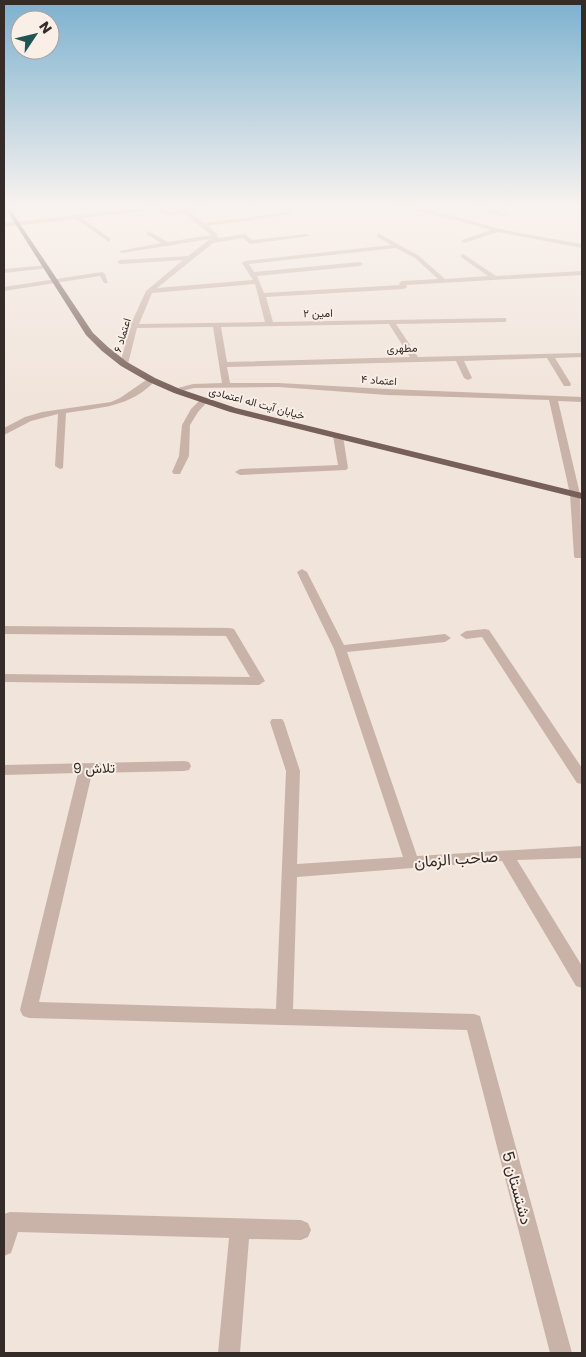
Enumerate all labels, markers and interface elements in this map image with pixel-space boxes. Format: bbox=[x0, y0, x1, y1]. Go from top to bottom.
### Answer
north arrow bbox=[10, 10, 60, 60]
text: N bbox=[34, 17, 57, 38]
street label: امین ۲ bbox=[303, 305, 333, 321]
street label: اعتماد ۶ bbox=[109, 316, 135, 354]
street label: مطهری bbox=[386, 339, 418, 357]
street label: اعتماد ۴ bbox=[361, 371, 397, 389]
street label: خیابان آیت اله اعتمادی bbox=[207, 383, 307, 423]
street label: تلاش 9 bbox=[73, 758, 116, 778]
street label: صاحب الزمان bbox=[413, 845, 499, 873]
street label: دشتستان 5 bbox=[496, 1149, 538, 1227]

